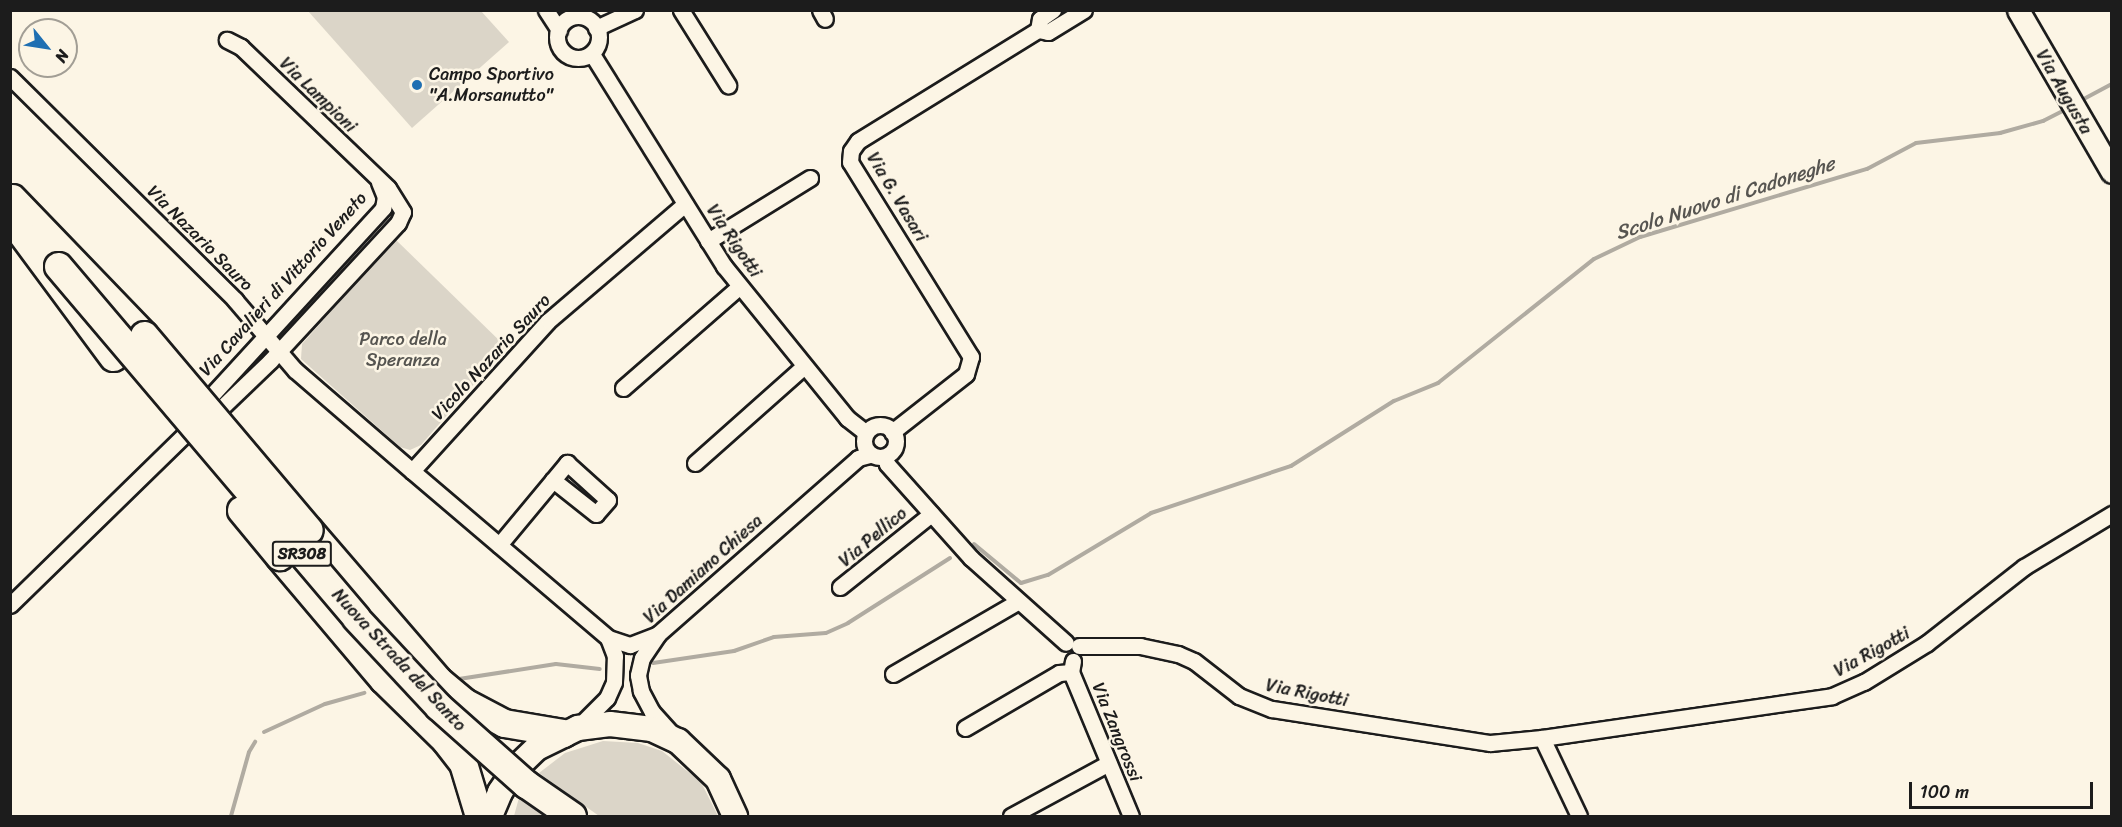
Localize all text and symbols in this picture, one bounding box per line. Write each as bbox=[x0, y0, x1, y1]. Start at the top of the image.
north arrow bbox=[18, 18, 78, 78]
text: N bbox=[47, 44, 78, 68]
street label: Via Augusta bbox=[2031, 46, 2097, 138]
street label: Via Lampioni bbox=[275, 53, 361, 137]
place label: Campo Sportivo "A.Morsanutto" bbox=[429, 64, 553, 106]
marker: Campo Sportivo "A.Morsanutto" bbox=[410, 78, 424, 92]
street label: Via G. Vasari bbox=[862, 149, 932, 245]
water label: Scolo Nuovo di Cadoneghe bbox=[1613, 151, 1837, 245]
street label: Via Nazario Sauro bbox=[143, 181, 257, 295]
street label: Via Cavalieri di Vittorio Veneto bbox=[194, 187, 372, 381]
street label: Via Rigotti bbox=[702, 200, 766, 282]
street label: Vicolo Nazario Sauro bbox=[427, 290, 555, 424]
park label: Parco della Speranza bbox=[359, 329, 447, 372]
street label: Via Pellico bbox=[834, 502, 912, 572]
street label: Via Damiano Chiesa bbox=[639, 510, 767, 628]
road number: SR308 bbox=[270, 541, 334, 567]
street label: Nuova Strada del Santo bbox=[327, 584, 471, 736]
street label: Via Rigotti bbox=[1830, 622, 1914, 682]
street label: Via Rigotti bbox=[1264, 674, 1350, 712]
street label: Via Zangrossi bbox=[1087, 679, 1147, 785]
scale bar bbox=[1912, 770, 2096, 808]
text: 100 m bbox=[1920, 776, 1969, 808]

